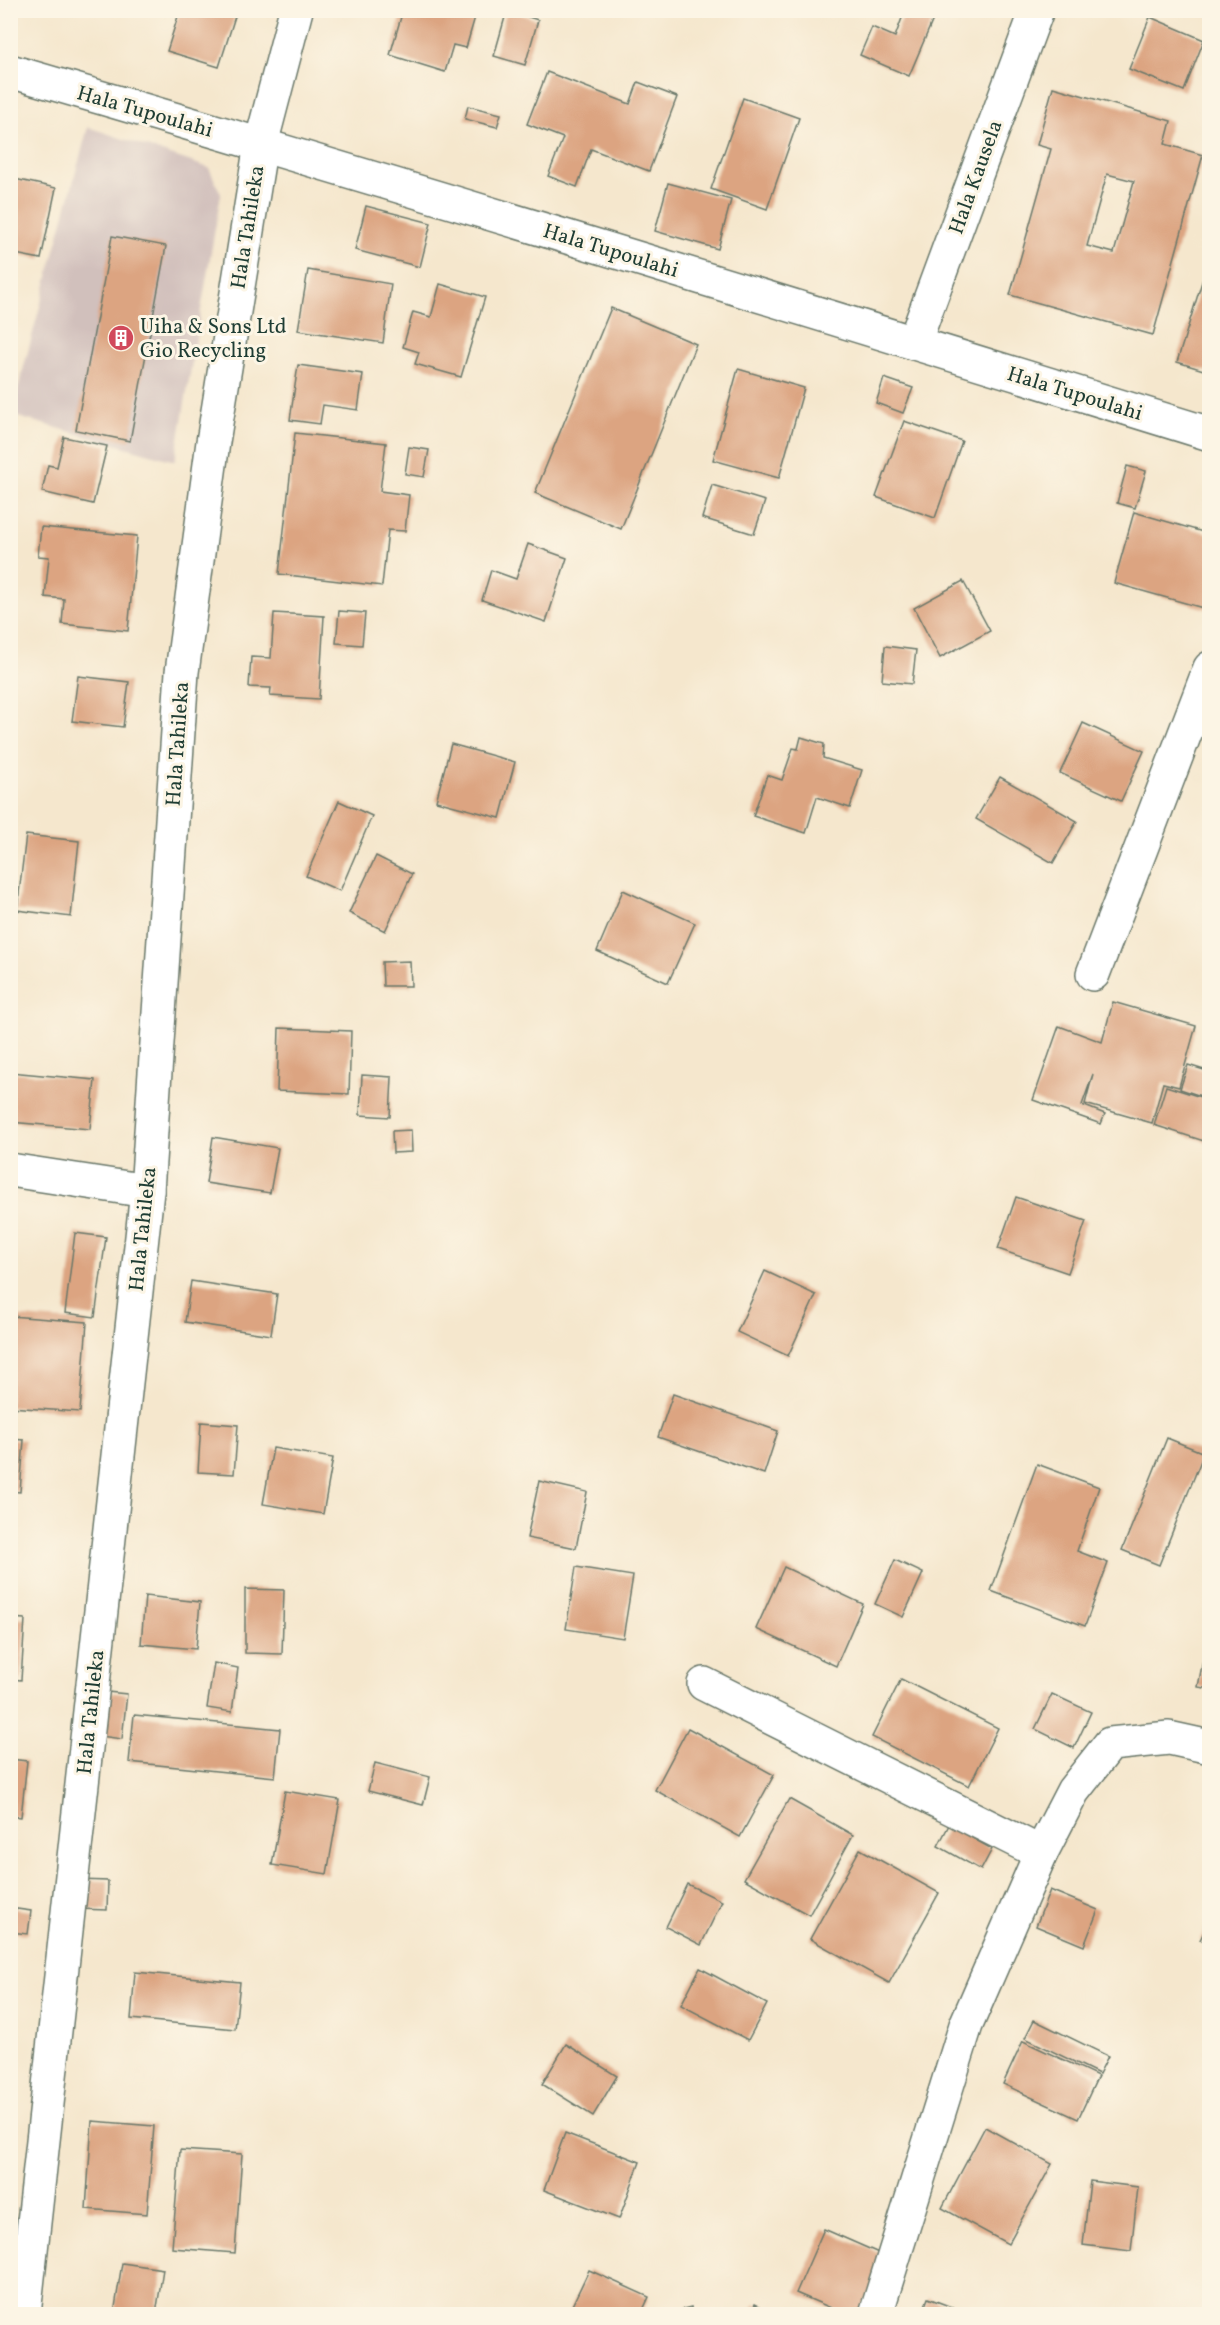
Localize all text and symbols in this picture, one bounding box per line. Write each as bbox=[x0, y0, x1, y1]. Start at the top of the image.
street label: Hala Tupoulahi bbox=[73, 79, 216, 146]
street label: Hala Kausela bbox=[942, 116, 1010, 239]
street label: Hala Tahileka bbox=[224, 163, 273, 291]
street label: Hala Tupoulahi bbox=[539, 217, 682, 286]
place label: Uiha & Sons Ltd Gio Recycling bbox=[140, 313, 287, 366]
building icon: Uiha & Sons Ltd Gio Recycling bbox=[106, 323, 136, 353]
street label: Hala Tupoulahi bbox=[1003, 360, 1146, 429]
street label: Hala Tahileka bbox=[160, 681, 197, 807]
street label: Hala Tahileka bbox=[123, 1165, 164, 1293]
street label: Hala Tahileka bbox=[71, 1648, 112, 1776]

